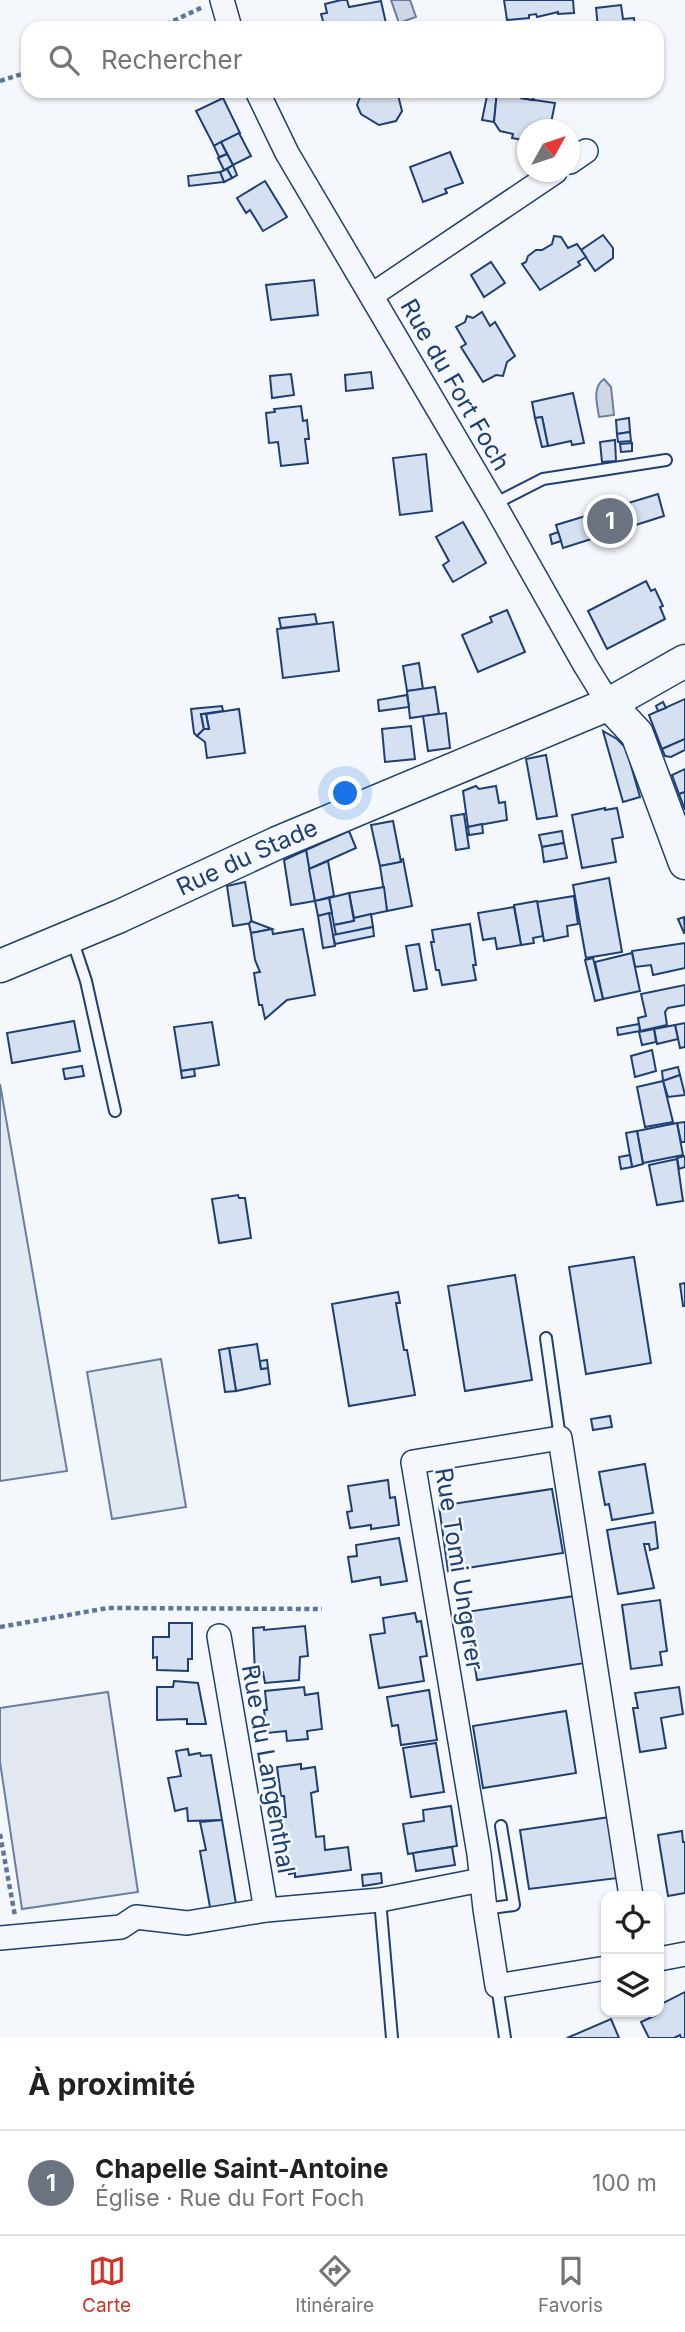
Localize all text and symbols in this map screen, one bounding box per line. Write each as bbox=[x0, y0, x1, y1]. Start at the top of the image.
search box bbox=[21, 21, 664, 98]
icon: search bbox=[45, 41, 83, 79]
text: Rechercher bbox=[101, 44, 242, 75]
north arrow bbox=[517, 119, 580, 182]
street label: Rue du Fort Foch bbox=[395, 294, 516, 476]
pin: 1 bbox=[587, 495, 633, 547]
your location bbox=[328, 776, 362, 810]
street label: Rue du Stade bbox=[172, 813, 322, 902]
street label: Rue Tomi Ungerer bbox=[429, 1466, 490, 1672]
street label: Rue du Langenthal bbox=[236, 1662, 301, 1876]
map controls bbox=[601, 1891, 664, 2017]
button: locate bbox=[601, 1891, 664, 1954]
button: layers bbox=[601, 1954, 664, 2017]
text: À proximité bbox=[28, 2066, 195, 2102]
text: Chapelle Saint-Antoine bbox=[95, 2153, 388, 2184]
text: 1 bbox=[46, 2169, 56, 2197]
text: 100 m bbox=[592, 2169, 657, 2197]
text: Église · Rue du Fort Foch bbox=[95, 2184, 364, 2212]
tab: Carte bbox=[82, 2252, 131, 2317]
tab: Itinéraire bbox=[295, 2252, 374, 2317]
tab: Favoris bbox=[538, 2252, 603, 2317]

